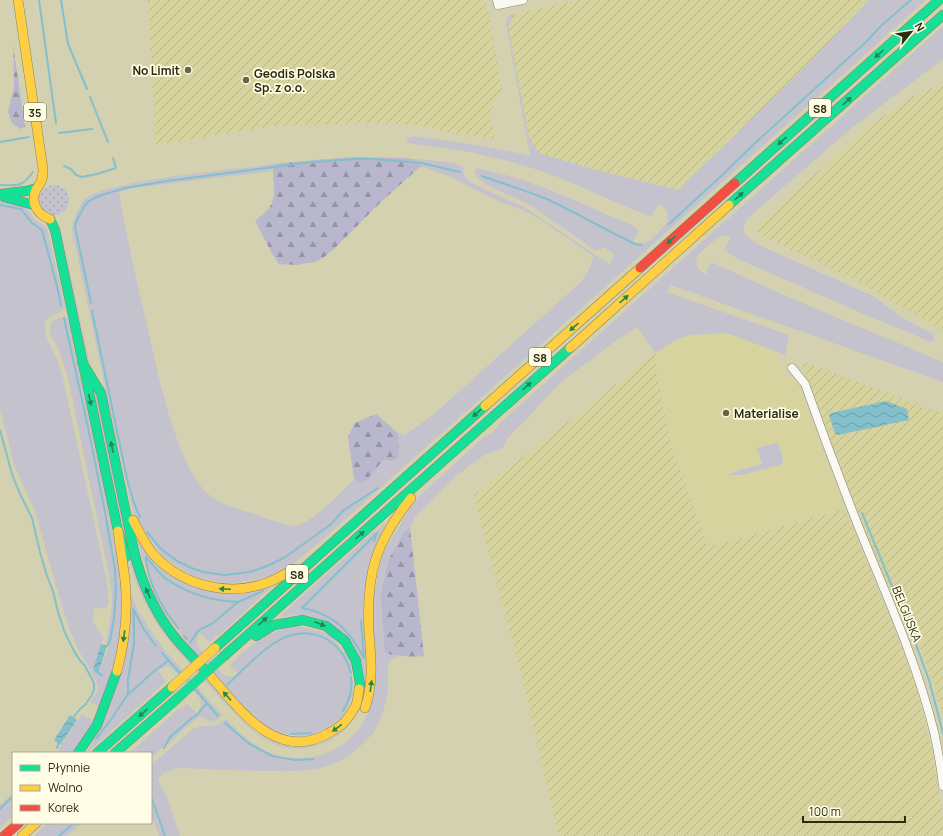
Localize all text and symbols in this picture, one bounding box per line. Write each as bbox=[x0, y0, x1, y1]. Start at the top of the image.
north arrow bbox=[891, 12, 931, 52]
text: N bbox=[912, 20, 929, 34]
one-way arrow bbox=[874, 50, 884, 59]
place label: No Limit bbox=[132, 62, 180, 79]
marker: No Limit bbox=[183, 65, 193, 75]
place label: Geodis Polska Sp. z o.o. bbox=[254, 65, 335, 96]
marker: Geodis Polska Sp. z o.o. bbox=[241, 75, 251, 85]
one-way arrow bbox=[842, 96, 852, 105]
road number: S8 bbox=[809, 99, 831, 117]
road number: 35 bbox=[24, 103, 46, 121]
one-way arrow bbox=[778, 136, 787, 145]
one-way arrow bbox=[734, 192, 744, 201]
one-way arrow bbox=[666, 236, 676, 245]
one-way arrow bbox=[619, 294, 629, 304]
one-way arrow bbox=[569, 322, 579, 332]
road number: S8 bbox=[529, 348, 551, 366]
one-way arrow bbox=[522, 381, 532, 390]
one-way arrow bbox=[88, 394, 94, 406]
place label: Materialise bbox=[734, 405, 799, 422]
marker: Materialise bbox=[721, 408, 731, 418]
one-way arrow bbox=[471, 409, 482, 418]
one-way arrow bbox=[109, 441, 115, 453]
one-way arrow bbox=[355, 530, 365, 540]
road number: S8 bbox=[286, 565, 308, 583]
street label: BELGIJSKA bbox=[888, 583, 926, 645]
one-way arrow bbox=[219, 585, 231, 592]
one-way arrow bbox=[144, 587, 150, 599]
one-way arrow bbox=[257, 617, 268, 626]
one-way arrow bbox=[314, 621, 326, 627]
one-way arrow bbox=[121, 630, 127, 642]
one-way arrow bbox=[368, 680, 374, 692]
one-way arrow bbox=[222, 690, 231, 701]
one-way arrow bbox=[137, 708, 148, 717]
one-way arrow bbox=[331, 724, 342, 733]
legend bbox=[12, 752, 152, 824]
text: Płynnie bbox=[48, 759, 90, 776]
text: Wolno bbox=[48, 779, 83, 796]
scale bar bbox=[803, 798, 905, 824]
text: Korek bbox=[48, 799, 80, 816]
text: 100 m bbox=[809, 803, 841, 820]

